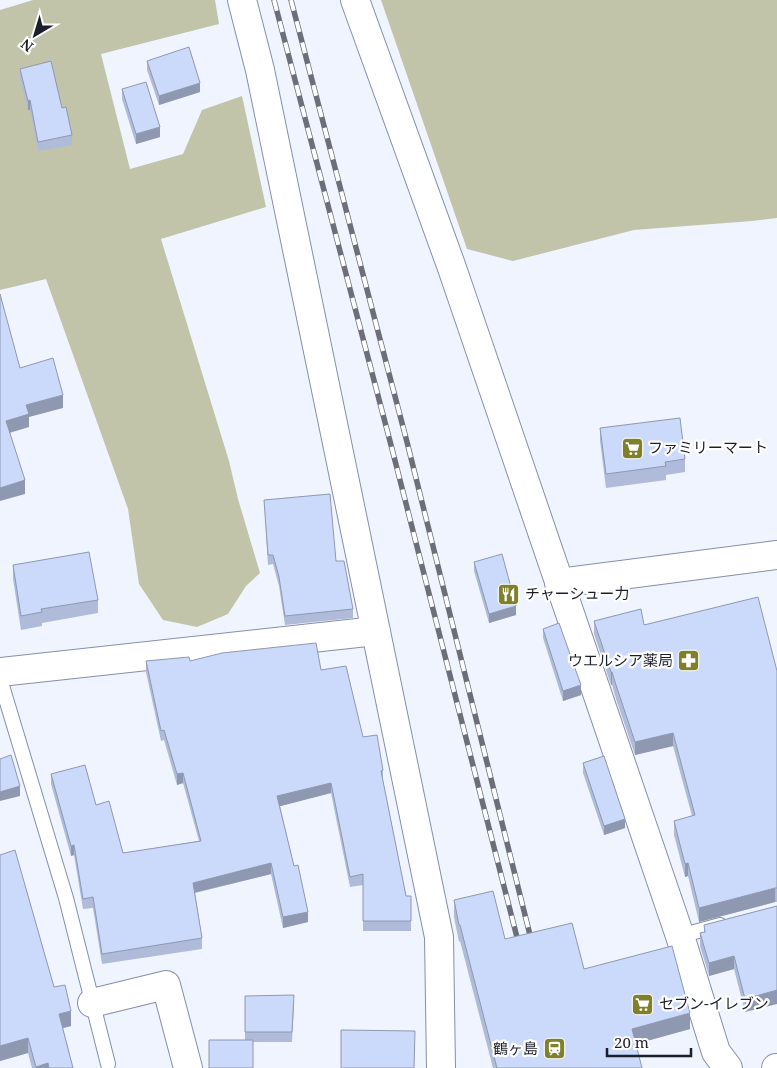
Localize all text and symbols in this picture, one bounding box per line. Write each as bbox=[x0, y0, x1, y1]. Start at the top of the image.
north arrow bbox=[10, 10, 60, 60]
text: N bbox=[16, 35, 37, 57]
supermarket icon: ファミリーマート bbox=[620, 436, 644, 460]
place label: ファミリーマート bbox=[648, 437, 768, 457]
restaurant icon: チャーシュー力 bbox=[497, 582, 521, 606]
place label: チャーシュー力 bbox=[525, 583, 630, 603]
pharmacy icon: ウエルシア薬局 bbox=[677, 649, 701, 673]
place label: ウエルシア薬局 bbox=[568, 650, 673, 670]
supermarket icon: セブン-イレブン bbox=[631, 992, 655, 1016]
place label: セブン-イレブン bbox=[659, 993, 769, 1013]
scale bar bbox=[607, 1026, 691, 1058]
text: 20 m bbox=[614, 1032, 649, 1052]
station icon: 鶴ヶ島 bbox=[542, 1037, 566, 1061]
place label: 鶴ヶ島 bbox=[493, 1038, 538, 1058]

